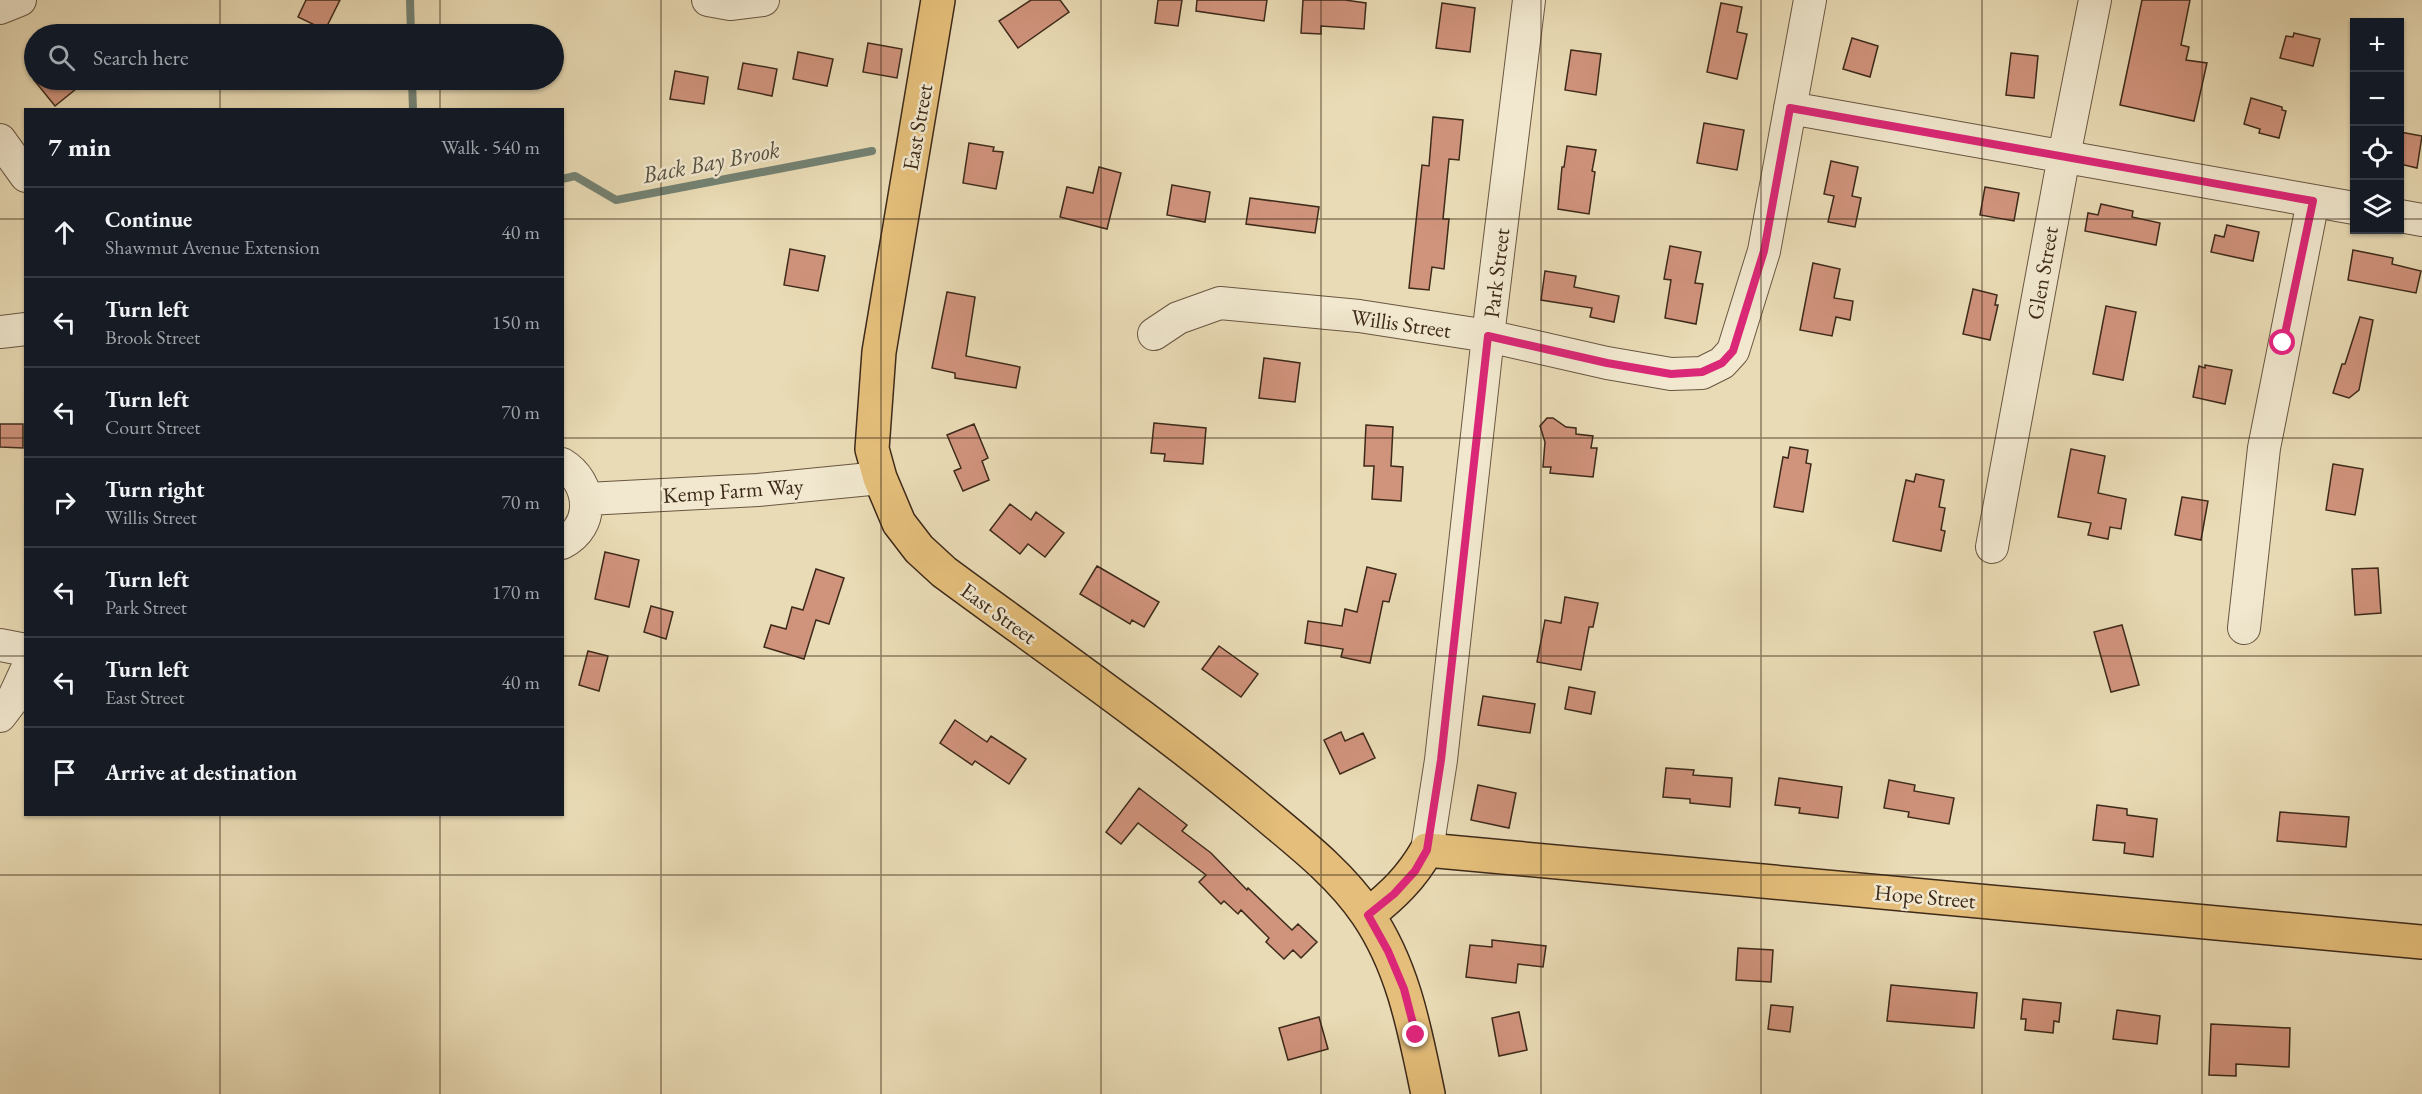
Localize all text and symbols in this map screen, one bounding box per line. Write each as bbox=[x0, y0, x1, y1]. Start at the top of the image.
map controls bbox=[2350, 18, 2404, 234]
button: + bbox=[2350, 18, 2404, 72]
search box bbox=[24, 24, 564, 90]
icon: search bbox=[45, 41, 78, 74]
text: Search here bbox=[93, 43, 188, 72]
button: − bbox=[2350, 72, 2404, 126]
street label: East Street bbox=[896, 81, 939, 173]
button: locate bbox=[2350, 126, 2404, 180]
text: 7 min bbox=[48, 130, 111, 164]
water label: Back Bay Brook bbox=[639, 133, 782, 190]
text: Walk · 540 m bbox=[441, 134, 540, 160]
button: layers bbox=[2350, 180, 2404, 234]
text: Continue bbox=[105, 205, 192, 234]
icon: ahead bbox=[48, 216, 81, 249]
text: 40 m bbox=[501, 219, 540, 245]
street label: Glen Street bbox=[2020, 224, 2065, 322]
street label: Park Street bbox=[1477, 226, 1516, 320]
text: Shawmut Avenue Extension bbox=[105, 234, 320, 260]
text: Turn left bbox=[105, 295, 189, 324]
street label: Willis Street bbox=[1349, 302, 1453, 345]
icon: left bbox=[48, 306, 81, 339]
text: 150 m bbox=[492, 309, 540, 335]
text: Brook Street bbox=[105, 324, 200, 350]
route start bbox=[2269, 329, 2295, 355]
text: Turn left bbox=[105, 385, 189, 414]
icon: left bbox=[48, 396, 81, 429]
text: 70 m bbox=[501, 399, 540, 425]
text: Court Street bbox=[105, 414, 201, 440]
street label: Kemp Farm Way bbox=[662, 471, 805, 510]
text: Turn right bbox=[105, 475, 204, 504]
icon: right bbox=[48, 486, 81, 519]
text: 70 m bbox=[501, 489, 540, 515]
text: Willis Street bbox=[105, 504, 197, 530]
text: Turn left bbox=[105, 565, 189, 594]
icon: left bbox=[48, 576, 81, 609]
street label: East Street bbox=[955, 576, 1043, 651]
text: 170 m bbox=[492, 579, 540, 605]
text: Park Street bbox=[105, 594, 187, 620]
text: Turn left bbox=[105, 655, 189, 684]
icon: left bbox=[48, 666, 81, 699]
text: 40 m bbox=[501, 669, 540, 695]
text: East Street bbox=[105, 684, 184, 710]
icon: arrive bbox=[48, 756, 81, 789]
text: Arrive at destination bbox=[105, 758, 297, 787]
street label: Hope Street bbox=[1873, 878, 1977, 915]
route end bbox=[1402, 1021, 1428, 1047]

